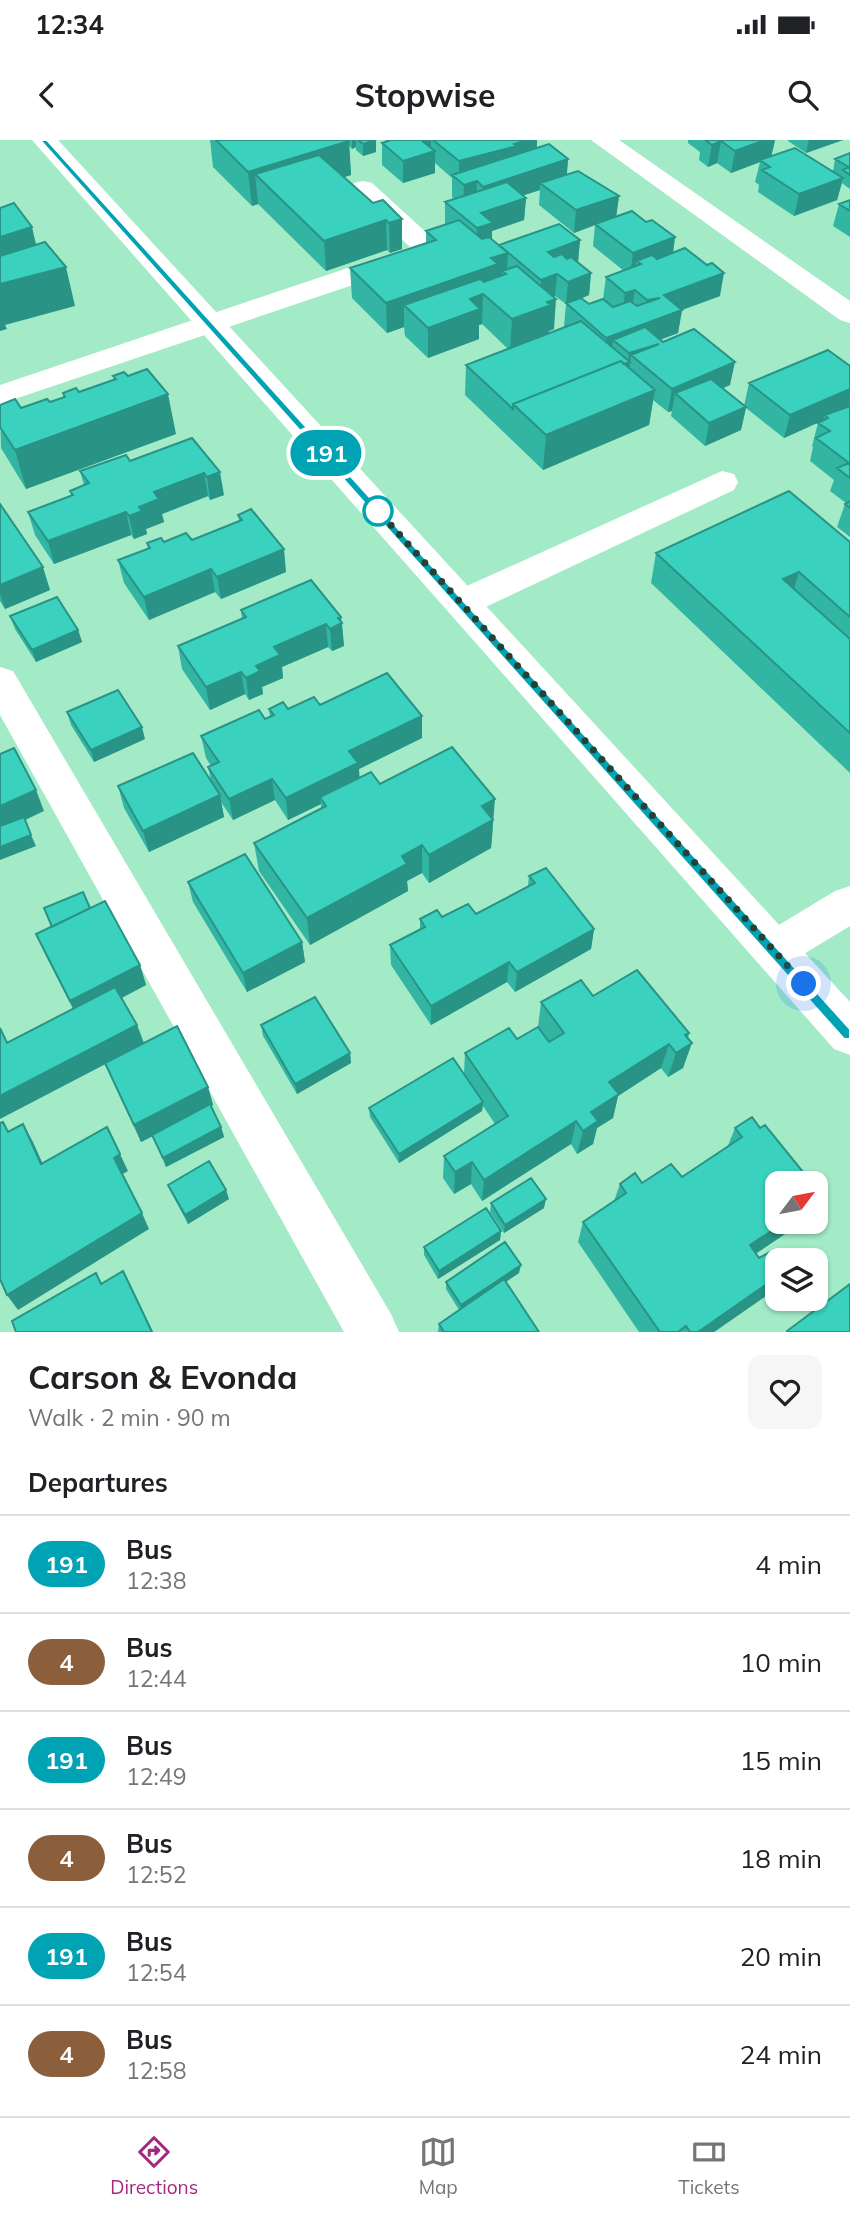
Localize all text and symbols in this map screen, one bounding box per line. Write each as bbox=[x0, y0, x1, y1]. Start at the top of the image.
text: 12:34 bbox=[35, 8, 104, 41]
text: Stopwise bbox=[354, 75, 496, 115]
icon: back bbox=[28, 76, 66, 114]
icon: search bbox=[784, 76, 822, 114]
line badge: 191 bbox=[286, 430, 366, 476]
text: 191 bbox=[304, 438, 348, 468]
unlabelled marker bbox=[363, 496, 393, 526]
your location bbox=[786, 966, 821, 1001]
north arrow bbox=[765, 1171, 828, 1234]
map controls bbox=[765, 1171, 828, 1311]
button: layers bbox=[765, 1248, 828, 1311]
button: heart bbox=[748, 1355, 822, 1429]
text: Carson & Evonda bbox=[28, 1356, 297, 1397]
text: Walk · 2 min · 90 m bbox=[28, 1403, 231, 1432]
text: Departures bbox=[28, 1466, 168, 1499]
text: Bus bbox=[126, 1533, 172, 1566]
text: 4 min bbox=[755, 1548, 822, 1581]
text: 191 bbox=[45, 1549, 88, 1579]
text: 12:38 bbox=[126, 1566, 186, 1595]
text: Bus bbox=[126, 1631, 172, 1664]
text: 10 min bbox=[740, 1646, 822, 1679]
text: 4 bbox=[59, 1647, 74, 1677]
text: 12:44 bbox=[126, 1664, 186, 1693]
text: Bus bbox=[126, 1729, 172, 1762]
text: 15 min bbox=[740, 1744, 822, 1777]
text: 191 bbox=[45, 1745, 88, 1775]
text: 12:49 bbox=[126, 1762, 186, 1791]
text: Bus bbox=[126, 1827, 172, 1860]
text: 18 min bbox=[740, 1842, 822, 1875]
text: 4 bbox=[59, 1843, 74, 1873]
text: 12:52 bbox=[126, 1860, 186, 1889]
text: Bus bbox=[126, 1925, 172, 1958]
text: 20 min bbox=[740, 1940, 822, 1973]
text: 191 bbox=[45, 1941, 88, 1971]
text: 12:54 bbox=[126, 1958, 186, 1987]
text: Bus bbox=[126, 2023, 172, 2056]
text: 24 min bbox=[740, 2038, 822, 2071]
text: 4 bbox=[59, 2039, 74, 2069]
text: 12:58 bbox=[126, 2056, 186, 2085]
tab: Directions bbox=[110, 2133, 198, 2199]
tab: Map bbox=[419, 2133, 458, 2199]
tab: Tickets bbox=[678, 2133, 740, 2199]

